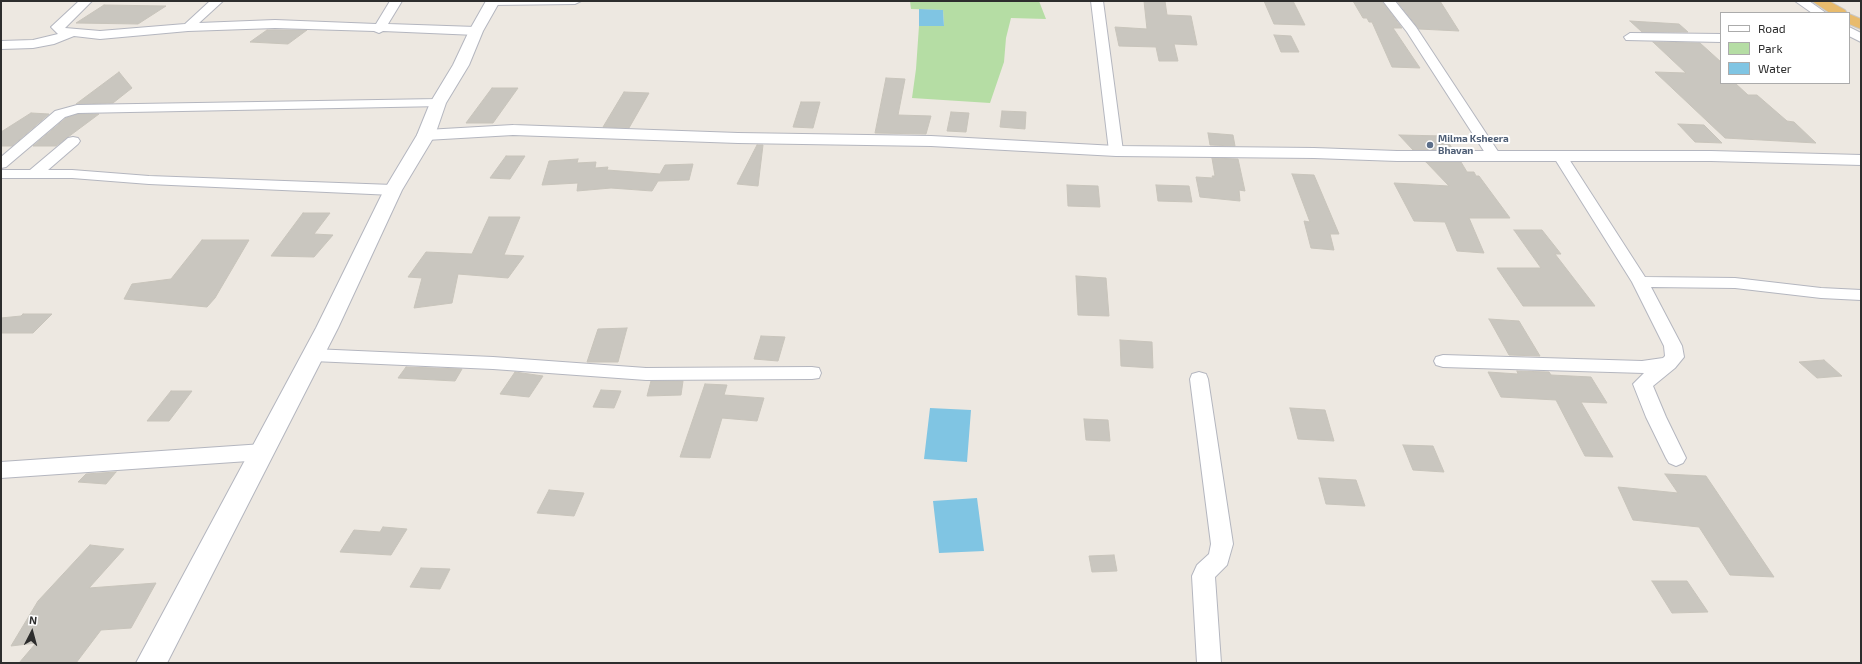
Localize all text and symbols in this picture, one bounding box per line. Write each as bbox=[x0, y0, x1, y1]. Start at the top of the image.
legend bbox=[1720, 12, 1850, 84]
text: Road bbox=[1758, 21, 1786, 35]
text: Park bbox=[1758, 41, 1783, 55]
text: Water bbox=[1758, 61, 1792, 75]
place label: Milma Ksheera Bhavan bbox=[1438, 133, 1509, 156]
marker: Milma Ksheera Bhavan bbox=[1425, 140, 1435, 150]
north arrow bbox=[12, 612, 52, 652]
text: N bbox=[29, 613, 38, 626]

